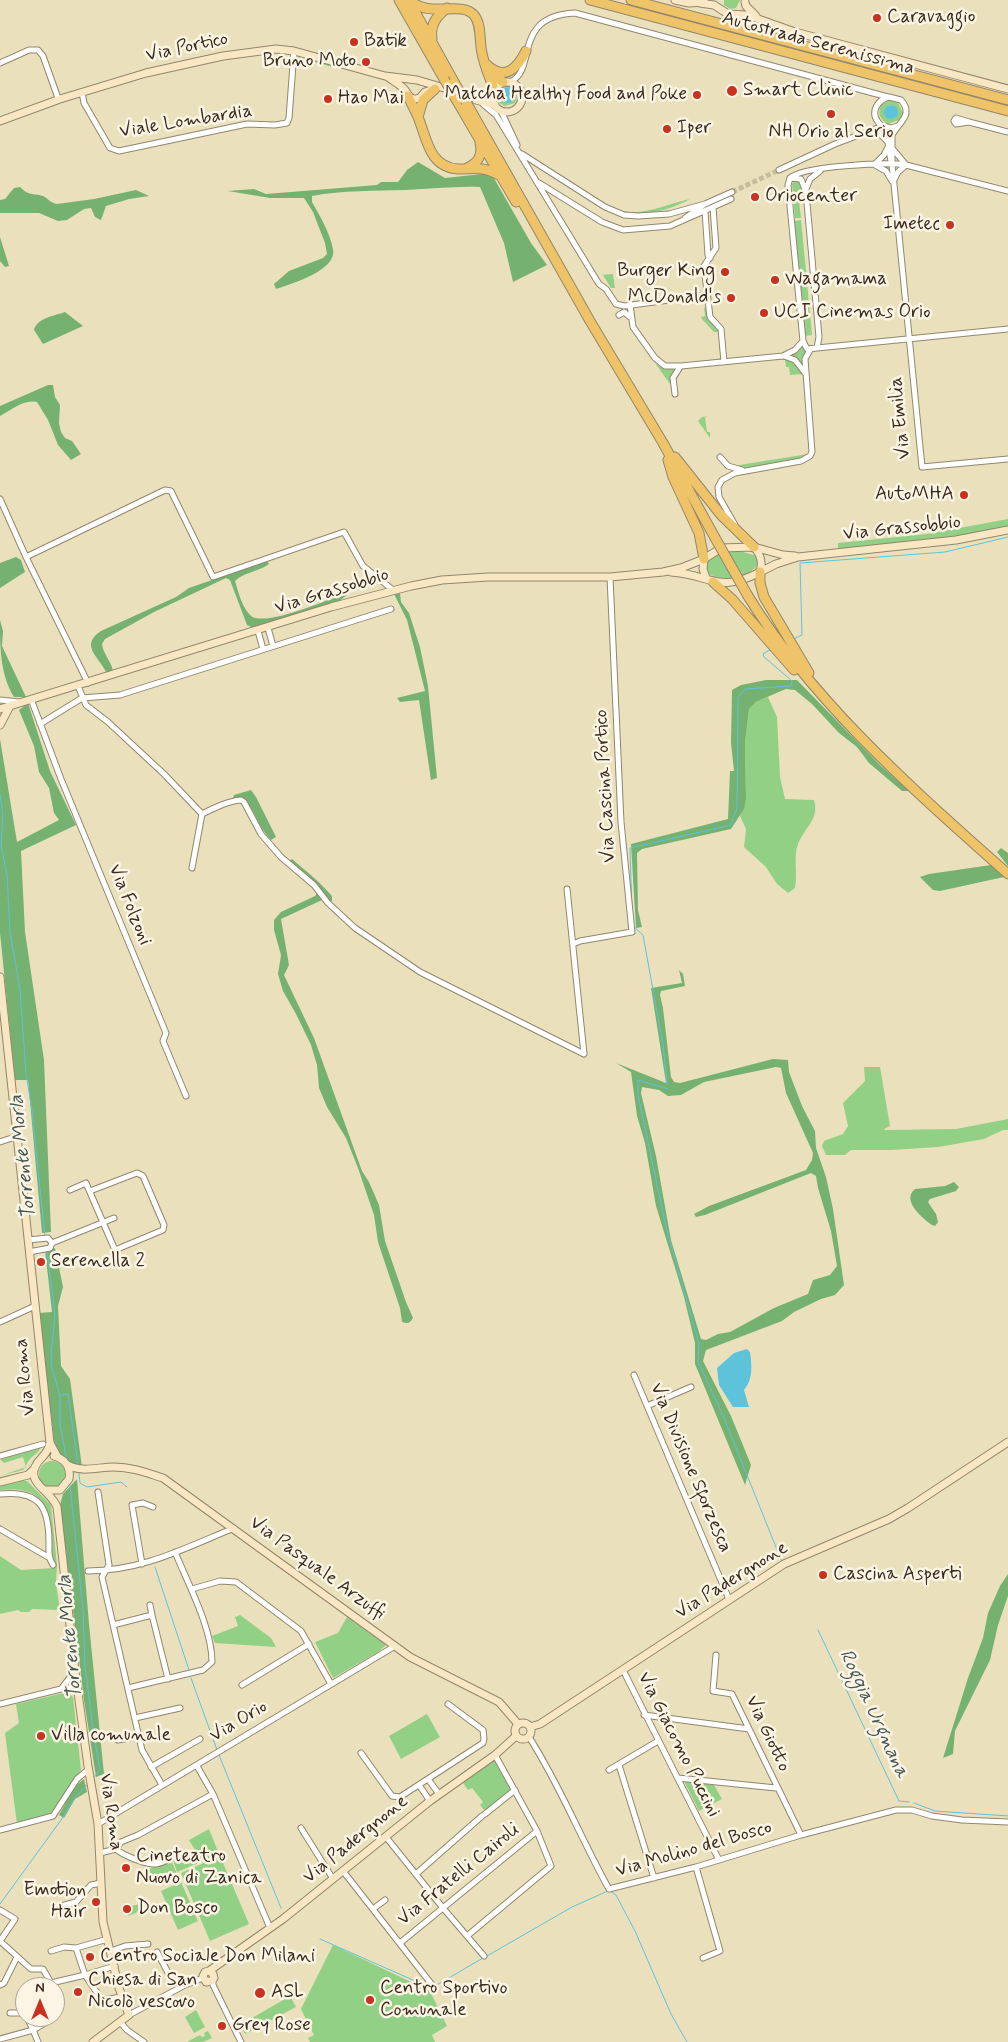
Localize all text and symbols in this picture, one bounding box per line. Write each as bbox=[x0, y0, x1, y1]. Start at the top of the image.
street label: Autostrada Serenissima bbox=[719, 7, 917, 81]
place label: Caravaggio bbox=[887, 7, 975, 29]
marker: Caravaggio bbox=[871, 12, 883, 24]
street label: Via Portico bbox=[144, 28, 230, 68]
place label: Batik bbox=[364, 31, 407, 53]
marker: Batik bbox=[348, 36, 360, 48]
place label: Bruno Moto bbox=[263, 51, 356, 73]
marker: Bruno Moto bbox=[360, 56, 372, 68]
place label: Smart Clinic bbox=[743, 80, 854, 102]
place label: Matcha Healthy Food and Poke bbox=[445, 84, 687, 106]
marker: Smart Clinic bbox=[725, 84, 739, 98]
place label: Hao Mai bbox=[338, 88, 404, 110]
marker: Matcha Healthy Food and Poke bbox=[691, 89, 703, 101]
marker: Hao Mai bbox=[322, 93, 334, 105]
street label: Viale Lombardia bbox=[118, 100, 254, 144]
marker: NH Orio al Serio bbox=[825, 108, 837, 120]
place label: Iper bbox=[677, 118, 711, 140]
place label: NH Orio al Serio bbox=[768, 122, 894, 144]
marker: Iper bbox=[661, 123, 673, 135]
place label: Oriocenter bbox=[765, 186, 857, 208]
marker: Oriocenter bbox=[749, 191, 761, 203]
place label: Imetec bbox=[883, 214, 940, 236]
marker: Imetec bbox=[944, 219, 956, 231]
place label: Burger King bbox=[617, 261, 715, 283]
marker: Burger King bbox=[719, 266, 731, 278]
place label: Wagamama bbox=[785, 269, 887, 291]
marker: Wagamama bbox=[769, 274, 781, 286]
place label: McDonald's bbox=[628, 287, 721, 309]
marker: McDonald's bbox=[725, 292, 737, 304]
place label: UCI Cinemas Orio bbox=[774, 302, 931, 324]
marker: UCI Cinemas Orio bbox=[758, 307, 770, 319]
street label: Via Emilia bbox=[885, 376, 917, 460]
place label: AutoMHA bbox=[875, 484, 954, 506]
marker: AutoMHA bbox=[958, 489, 970, 501]
street label: Via Grassobbio bbox=[842, 511, 962, 547]
street label: Via Grassobbio bbox=[272, 564, 392, 620]
street label: Via Cascina Portico bbox=[591, 709, 621, 863]
street label: Via Folzoni bbox=[102, 861, 156, 949]
water label: Torrente Morla bbox=[6, 1094, 42, 1220]
place label: Serenella 2 bbox=[51, 1251, 145, 1273]
marker: Serenella 2 bbox=[35, 1256, 47, 1268]
street label: Via Roma bbox=[11, 1337, 41, 1417]
street label: Via Divisione Sforzesca bbox=[644, 1380, 736, 1556]
street label: Via Pasquale Arzuffi bbox=[245, 1512, 389, 1626]
street label: Via Padergnone bbox=[671, 1537, 793, 1625]
place label: Cascina Asperti bbox=[833, 1564, 962, 1586]
marker: Cascina Asperti bbox=[817, 1569, 829, 1581]
water label: Torrente Morla bbox=[54, 1574, 88, 1700]
water label: Roggia Urgnana bbox=[833, 1646, 913, 1782]
street label: Via Giacomo Puccini bbox=[632, 1669, 724, 1821]
street label: Via Giotto bbox=[739, 1692, 795, 1776]
street label: Via Orio bbox=[206, 1696, 272, 1748]
place label: Villa comunale bbox=[51, 1725, 171, 1747]
marker: Villa comunale bbox=[35, 1730, 47, 1742]
street label: Via Roma bbox=[93, 1772, 127, 1852]
street label: Via Padergnone bbox=[299, 1791, 413, 1889]
street label: Via Molino del Bosco bbox=[613, 1817, 775, 1883]
street label: Via Fratelli Cairoli bbox=[393, 1819, 525, 1931]
place label: Cineteatro Nuovo di Zanica bbox=[136, 1846, 262, 1890]
marker: Cineteatro Nuovo di Zanica bbox=[120, 1862, 132, 1874]
place label: Emotion Hair bbox=[23, 1880, 86, 1924]
marker: Emotion Hair bbox=[90, 1896, 102, 1908]
place label: Don Bosco bbox=[137, 1898, 218, 1920]
marker: Don Bosco bbox=[121, 1903, 133, 1915]
place label: Centro Sociale Don Milani bbox=[100, 1946, 315, 1968]
marker: Centro Sociale Don Milani bbox=[84, 1951, 96, 1963]
place label: Chiesa di San Nicolò vescovo bbox=[88, 1970, 197, 2014]
north arrow bbox=[15, 1977, 65, 2027]
place label: Centro Sportivo Comunale bbox=[380, 1978, 508, 2022]
text: N bbox=[35, 1979, 45, 1997]
place label: ASL bbox=[271, 1982, 304, 2004]
marker: Chiesa di San Nicolò vescovo bbox=[72, 1986, 84, 1998]
marker: ASL bbox=[253, 1986, 267, 2000]
marker: Centro Sportivo Comunale bbox=[364, 1994, 376, 2006]
place label: Grey Rose bbox=[232, 2015, 311, 2037]
marker: Grey Rose bbox=[216, 2020, 228, 2032]

